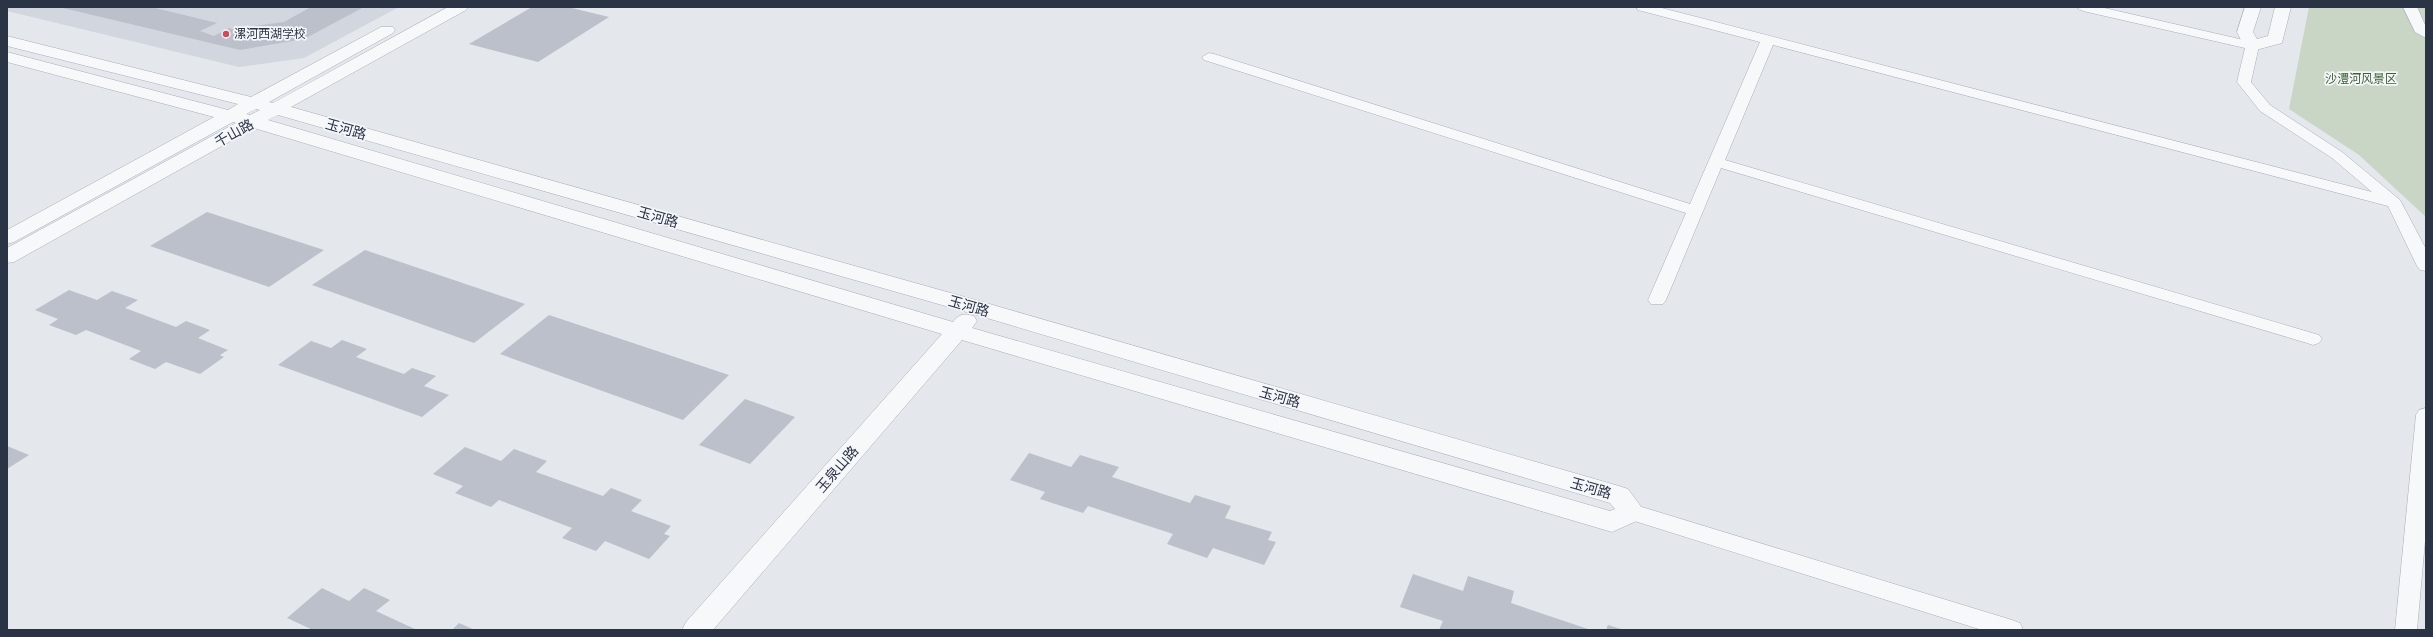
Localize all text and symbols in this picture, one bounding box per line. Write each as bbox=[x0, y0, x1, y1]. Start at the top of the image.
place label: 漯河西湖学校 bbox=[234, 27, 306, 41]
marker: 漯河西湖学校 bbox=[221, 29, 231, 39]
park label: 沙澧河风景区 bbox=[2325, 72, 2397, 86]
street label: 千山路 bbox=[212, 116, 256, 150]
street label: 玉河路 bbox=[324, 116, 368, 142]
street label: 玉河路 bbox=[636, 204, 680, 230]
street label: 玉河路 bbox=[947, 293, 991, 319]
street label: 玉河路 bbox=[1258, 384, 1302, 410]
street label: 玉泉山路 bbox=[813, 443, 861, 495]
street label: 玉河路 bbox=[1569, 475, 1613, 501]

